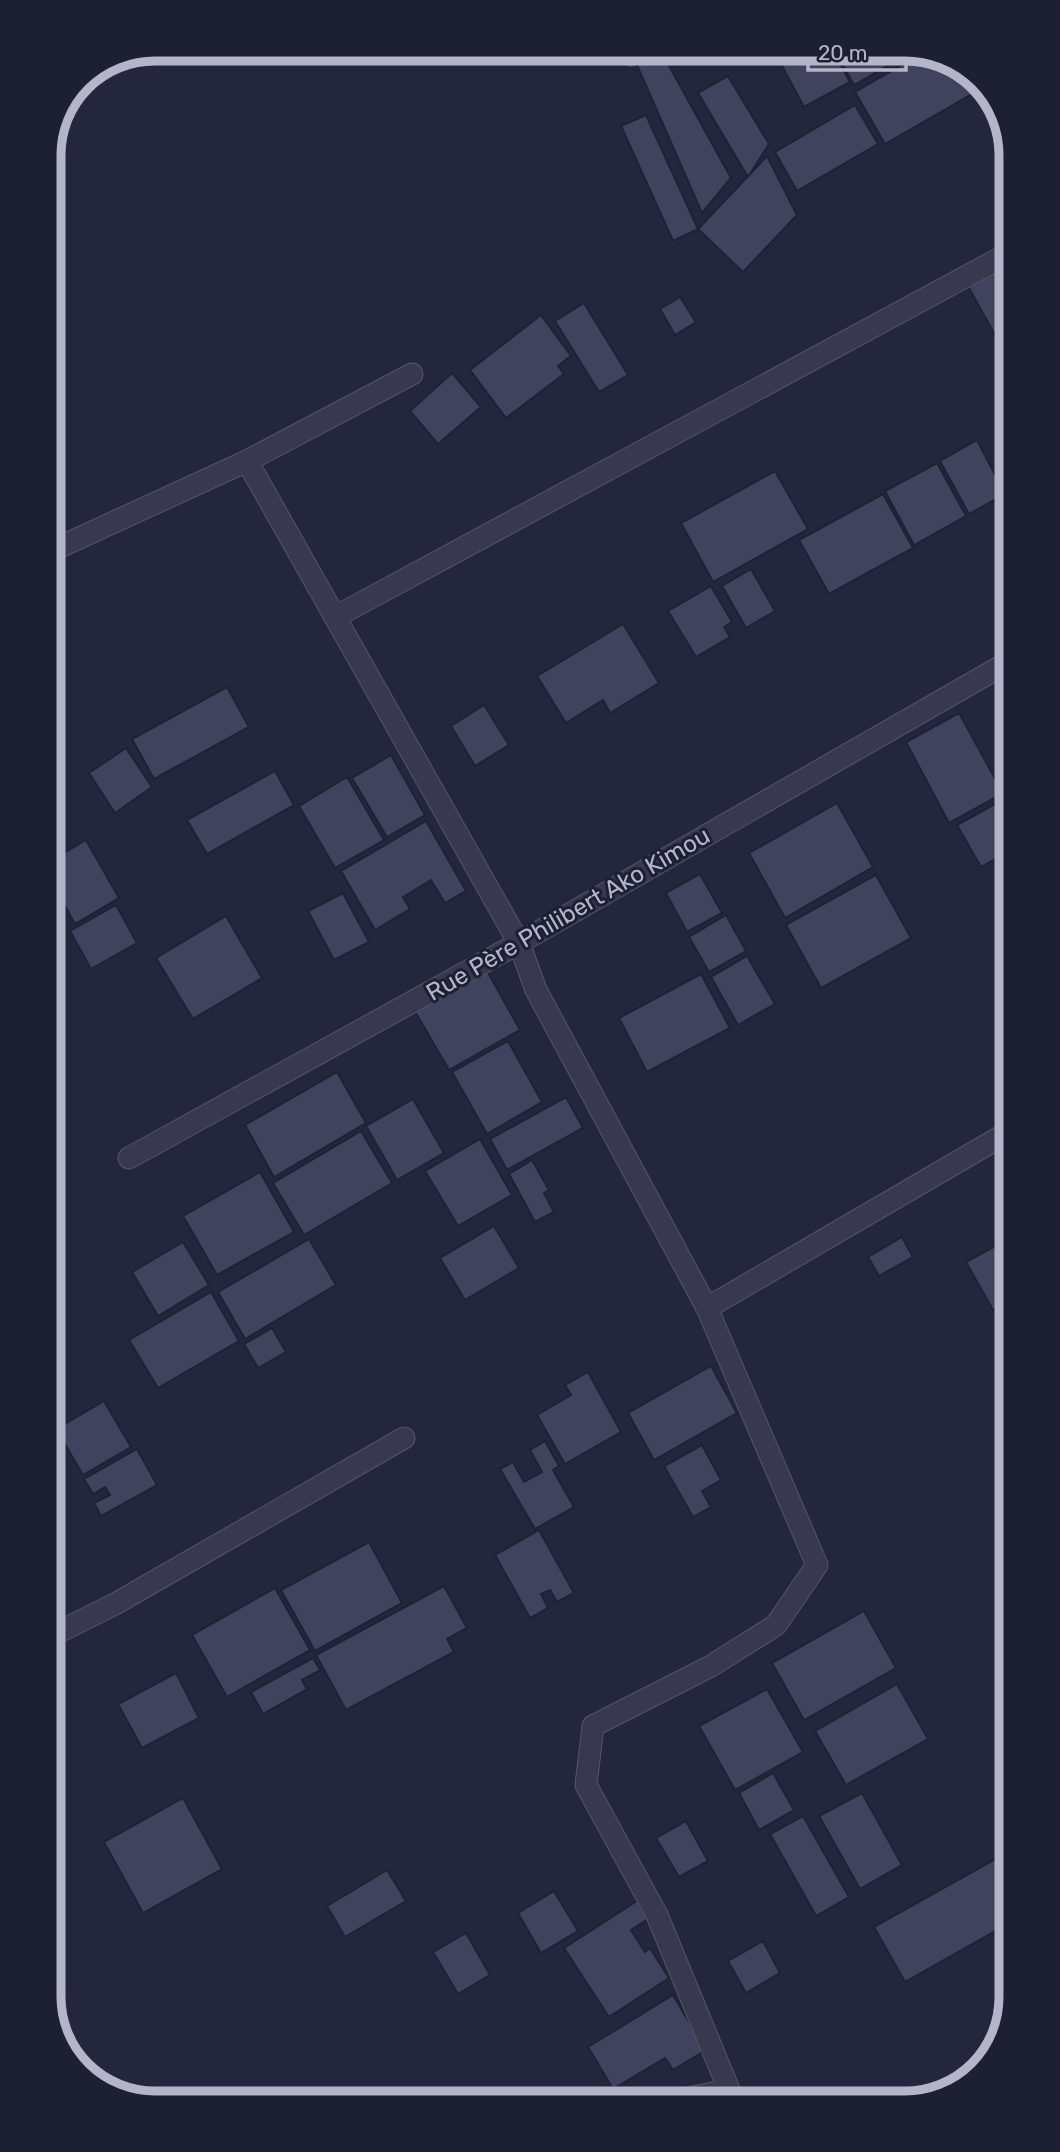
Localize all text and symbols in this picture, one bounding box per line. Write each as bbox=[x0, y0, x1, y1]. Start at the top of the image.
scale bar bbox=[808, 28, 906, 72]
text: 20 m bbox=[818, 40, 867, 65]
street label: Rue Père Philibert Ako Kimou bbox=[421, 821, 715, 1007]

